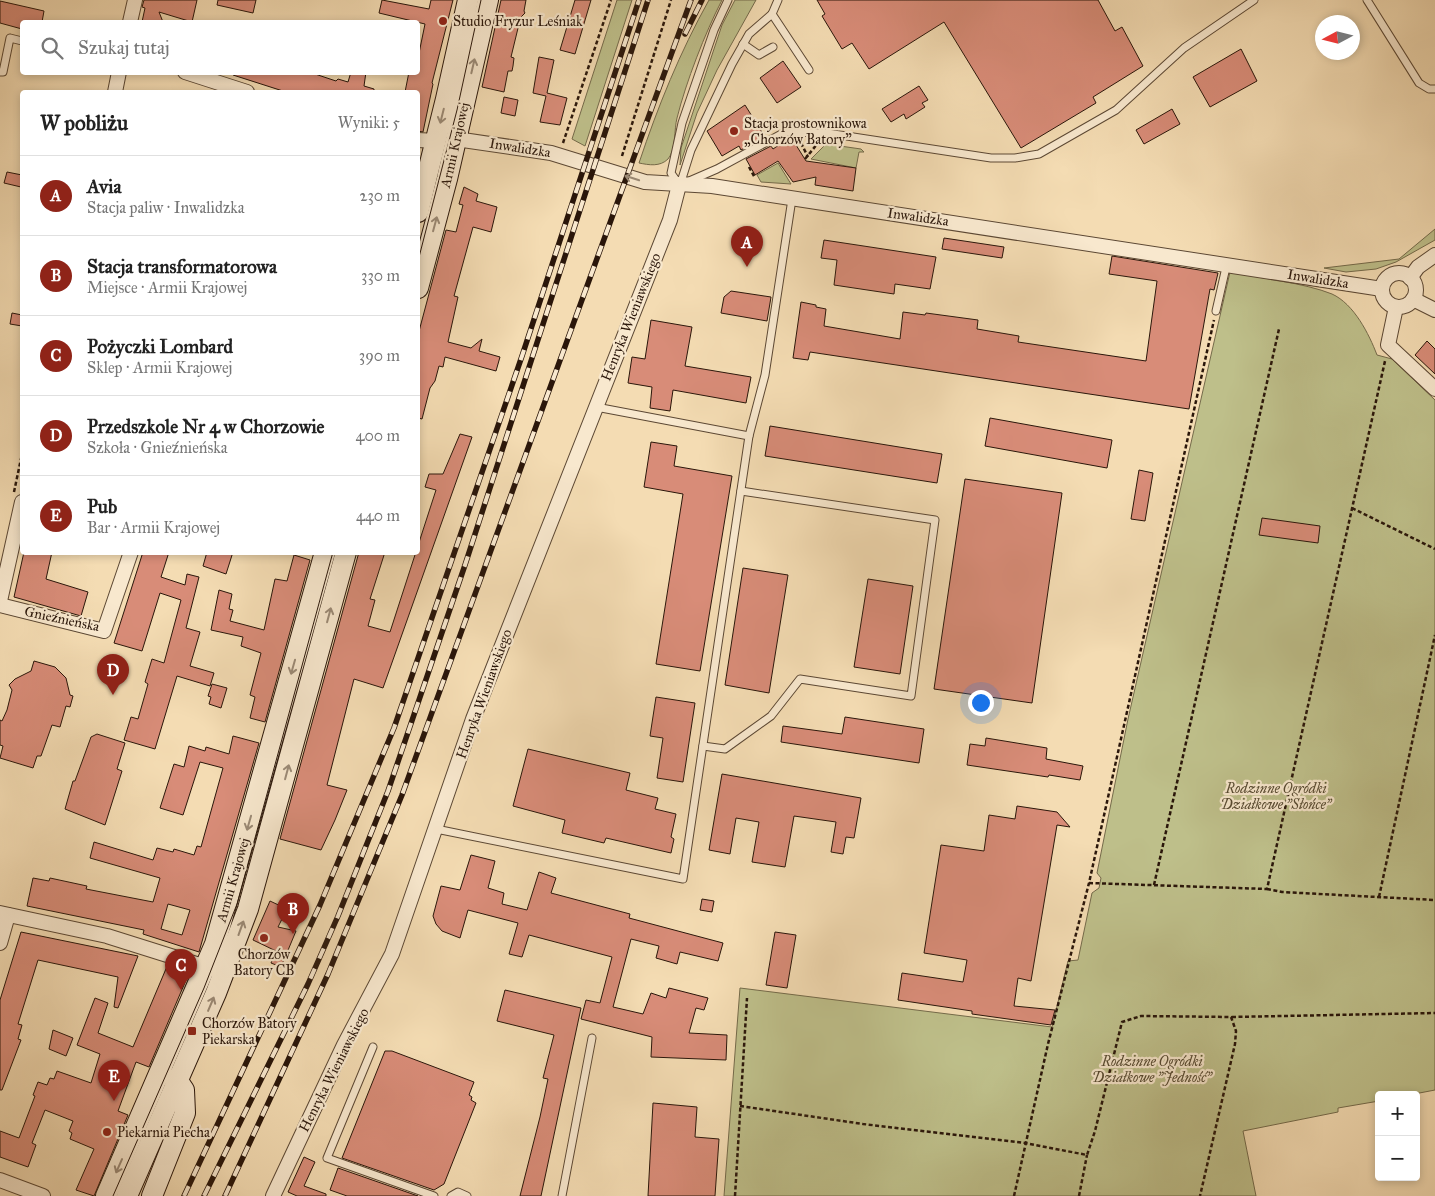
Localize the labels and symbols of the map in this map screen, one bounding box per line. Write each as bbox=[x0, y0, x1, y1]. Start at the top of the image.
place label: Studio Fryzur Leśniak bbox=[453, 13, 583, 30]
marker: Studio Fryzur Leśniak bbox=[437, 15, 449, 27]
north arrow bbox=[1315, 15, 1360, 60]
one-way arrow bbox=[469, 59, 478, 75]
street label: Armii Krajowej bbox=[437, 101, 473, 190]
one-way arrow bbox=[437, 107, 446, 123]
place label: Stacja prostownikowa „Chorzów Batory” bbox=[744, 115, 867, 148]
marker: Stacja prostownikowa „Chorzów Batory” bbox=[728, 125, 740, 137]
street label: Inwalidzka bbox=[488, 135, 552, 161]
one-way arrow bbox=[624, 172, 640, 182]
street label: Inwalidzka bbox=[886, 204, 950, 230]
one-way arrow bbox=[430, 217, 440, 233]
pin: A bbox=[731, 226, 763, 267]
street label: Henryka Wieniawskiego bbox=[598, 250, 664, 384]
street label: Inwalidzka bbox=[1286, 266, 1350, 292]
street label: Gnieźnieńska bbox=[23, 603, 101, 635]
one-way arrow bbox=[325, 608, 334, 624]
street label: Henryka Wieniawskiego bbox=[453, 627, 515, 761]
pin: D bbox=[97, 654, 129, 695]
one-way arrow bbox=[288, 658, 298, 674]
your location bbox=[968, 690, 994, 716]
one-way arrow bbox=[282, 765, 292, 781]
park label: Rodzinne Ogródki Działkowe "Słońce" bbox=[1221, 780, 1333, 813]
one-way arrow bbox=[244, 815, 254, 831]
street label: Armii Krajowej bbox=[213, 836, 253, 925]
pin: B bbox=[277, 893, 309, 934]
one-way arrow bbox=[237, 921, 246, 936]
marker: Chorzów Batory CB bbox=[258, 932, 270, 944]
place label: Chorzów Batory CB bbox=[234, 946, 294, 979]
pin: C bbox=[165, 949, 197, 990]
one-way arrow bbox=[207, 997, 217, 1012]
street label: Henryka Wieniawskiego bbox=[295, 1005, 373, 1135]
place label: Chorzów Batory Piekarska bbox=[202, 1015, 297, 1048]
marker: Chorzów Batory Piekarska bbox=[186, 1025, 198, 1037]
park label: Rodzinne Ogródki Działkowe "Jedność" bbox=[1092, 1053, 1213, 1086]
pin: E bbox=[98, 1060, 130, 1101]
place label: Piekarnia Piecha bbox=[117, 1124, 210, 1141]
marker: Piekarnia Piecha bbox=[101, 1126, 113, 1138]
one-way arrow bbox=[114, 1158, 124, 1173]

